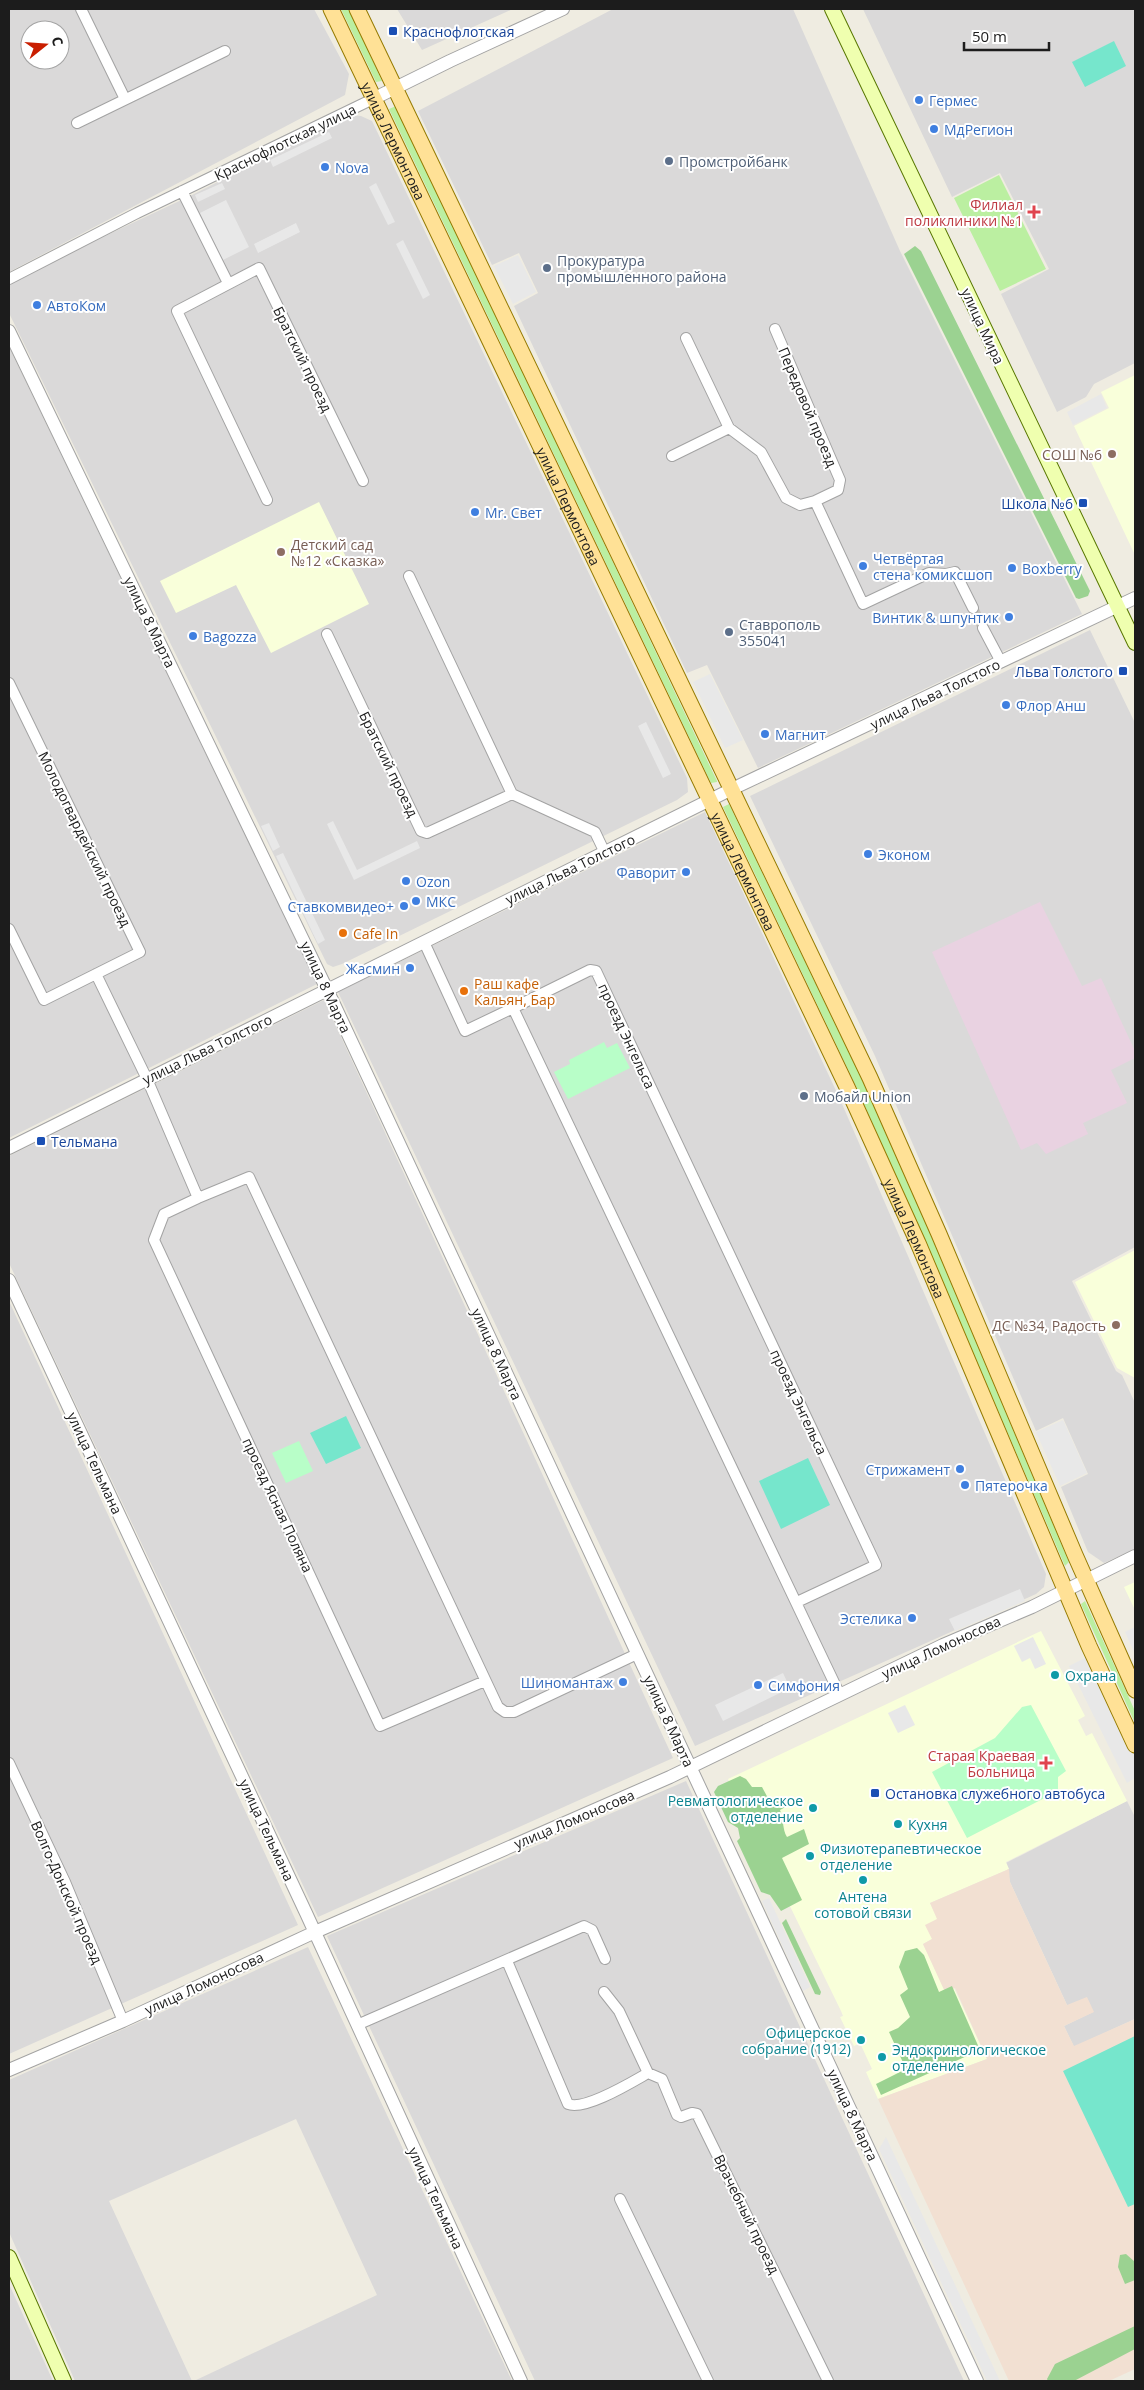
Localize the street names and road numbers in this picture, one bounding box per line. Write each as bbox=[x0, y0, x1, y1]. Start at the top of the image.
street label: улица Лермонтова bbox=[358, 78, 430, 203]
street label: Краснофлотская улица bbox=[211, 99, 359, 185]
street label: улица Мира bbox=[957, 285, 1009, 367]
street label: Братский проезд bbox=[269, 303, 337, 415]
street label: Передовой проезд bbox=[774, 344, 842, 470]
street label: улица Лермонтова bbox=[533, 444, 605, 568]
street label: улица 8 Марта bbox=[120, 573, 180, 671]
street label: улица Льва Толстого bbox=[867, 654, 1003, 734]
street label: Братский проезд bbox=[355, 708, 423, 820]
street label: Молодогвардейский проезд bbox=[34, 748, 136, 930]
street label: улица Лермонтова bbox=[707, 809, 780, 934]
street label: улица Льва Толстого bbox=[502, 829, 638, 909]
street label: улица 8 Марта bbox=[296, 938, 356, 1036]
street label: проезд Энгельса bbox=[594, 980, 660, 1092]
street label: улица Льва Толстого bbox=[139, 1009, 275, 1089]
street label: улица Лермонтова bbox=[880, 1175, 950, 1301]
street label: улица 8 Марта bbox=[467, 1305, 527, 1403]
street label: проезд Энгельса bbox=[766, 1346, 832, 1458]
street label: улица Тельмана bbox=[63, 1409, 127, 1517]
street label: проезд Ясная Поляна bbox=[238, 1435, 318, 1575]
street label: улица Ломоносова bbox=[878, 1611, 1004, 1683]
street label: улица 8 Марта bbox=[639, 1672, 699, 1770]
street label: улица Тельмана bbox=[235, 1776, 299, 1884]
street label: улица Ломоносова bbox=[511, 1785, 637, 1853]
street label: Волго-Донской проезд bbox=[27, 1818, 107, 1966]
street label: улица Ломоносова bbox=[141, 1947, 267, 2019]
street label: улица 8 Марта bbox=[823, 2066, 883, 2164]
street label: улица Тельмана bbox=[404, 2144, 468, 2252]
street label: Врачебный проезд bbox=[710, 2151, 784, 2277]

